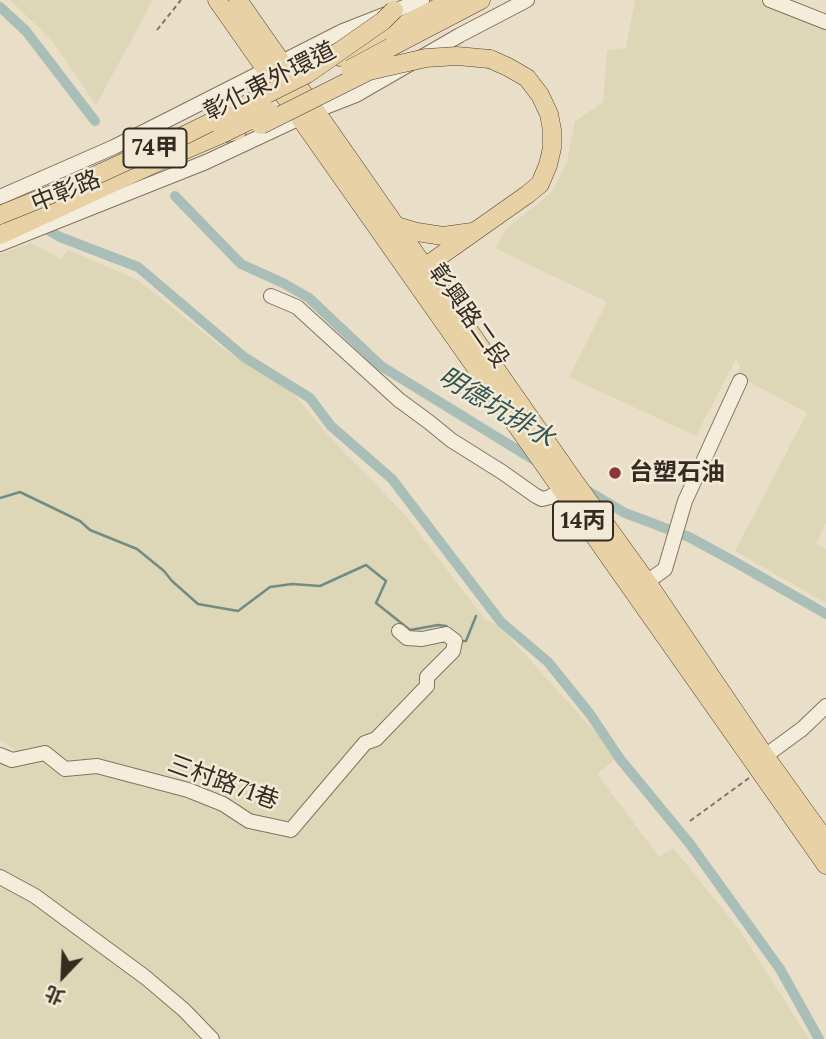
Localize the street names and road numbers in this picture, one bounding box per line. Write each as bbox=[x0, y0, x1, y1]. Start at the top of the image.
street label: 彰化東外環道 bbox=[199, 36, 341, 128]
road number: 74甲 bbox=[124, 128, 186, 168]
street label: 中彰路 bbox=[27, 165, 105, 219]
street label: 彰興路二段 bbox=[422, 259, 514, 373]
road number: 14丙 bbox=[553, 502, 613, 540]
street label: 三村路71巷 bbox=[164, 750, 282, 816]

